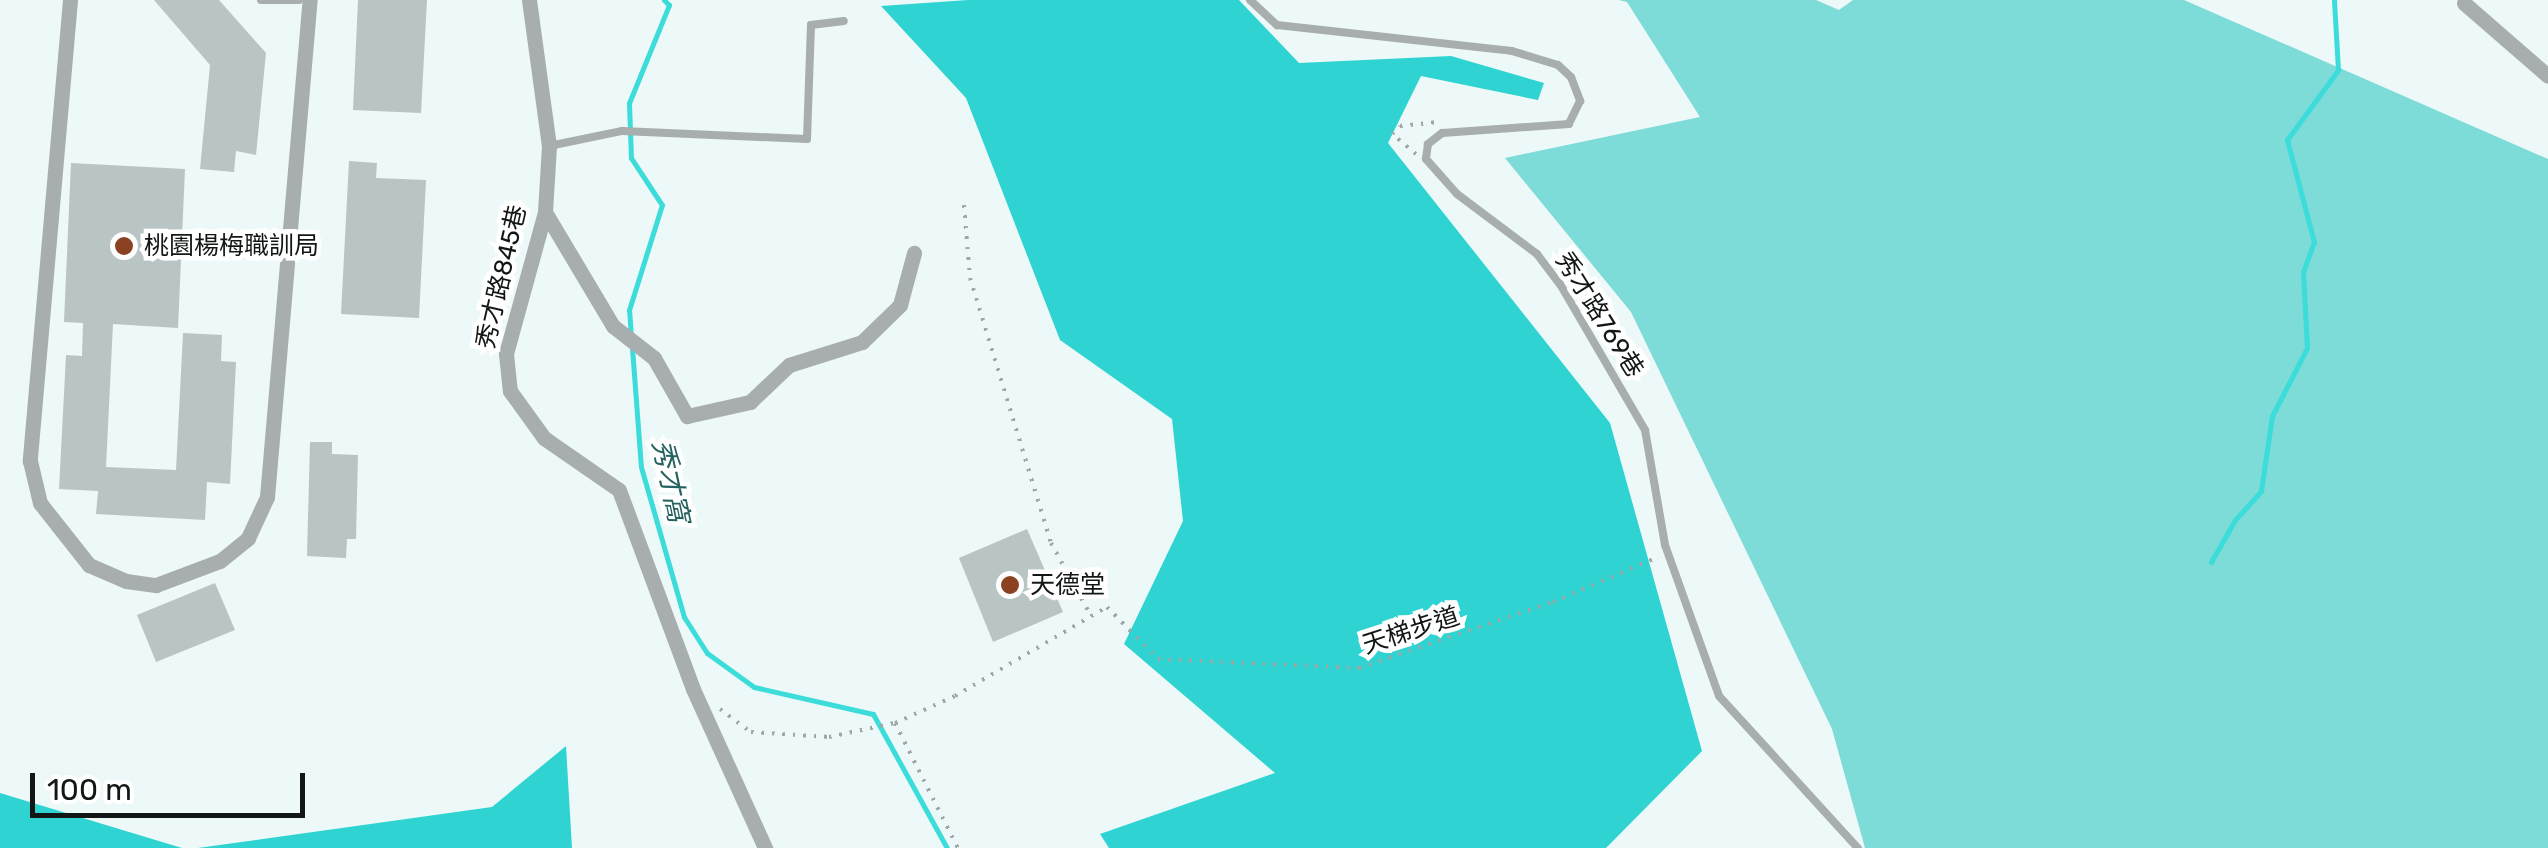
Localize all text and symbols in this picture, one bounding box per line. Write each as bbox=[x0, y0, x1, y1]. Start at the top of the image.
street label: 秀才路845巷 bbox=[471, 202, 533, 352]
place label: 桃園楊梅職訓局 bbox=[144, 231, 319, 261]
marker: 桃園楊梅職訓局 bbox=[113, 235, 135, 257]
street label: 秀才路769巷 bbox=[1549, 247, 1649, 383]
water label: 秀才窩 bbox=[645, 436, 695, 526]
place label: 天德堂 bbox=[1030, 570, 1105, 600]
marker: 天德堂 bbox=[999, 574, 1021, 596]
street label: 天梯步道 bbox=[1359, 601, 1463, 661]
scale bar bbox=[35, 753, 310, 815]
text: 100 m bbox=[47, 772, 132, 808]

